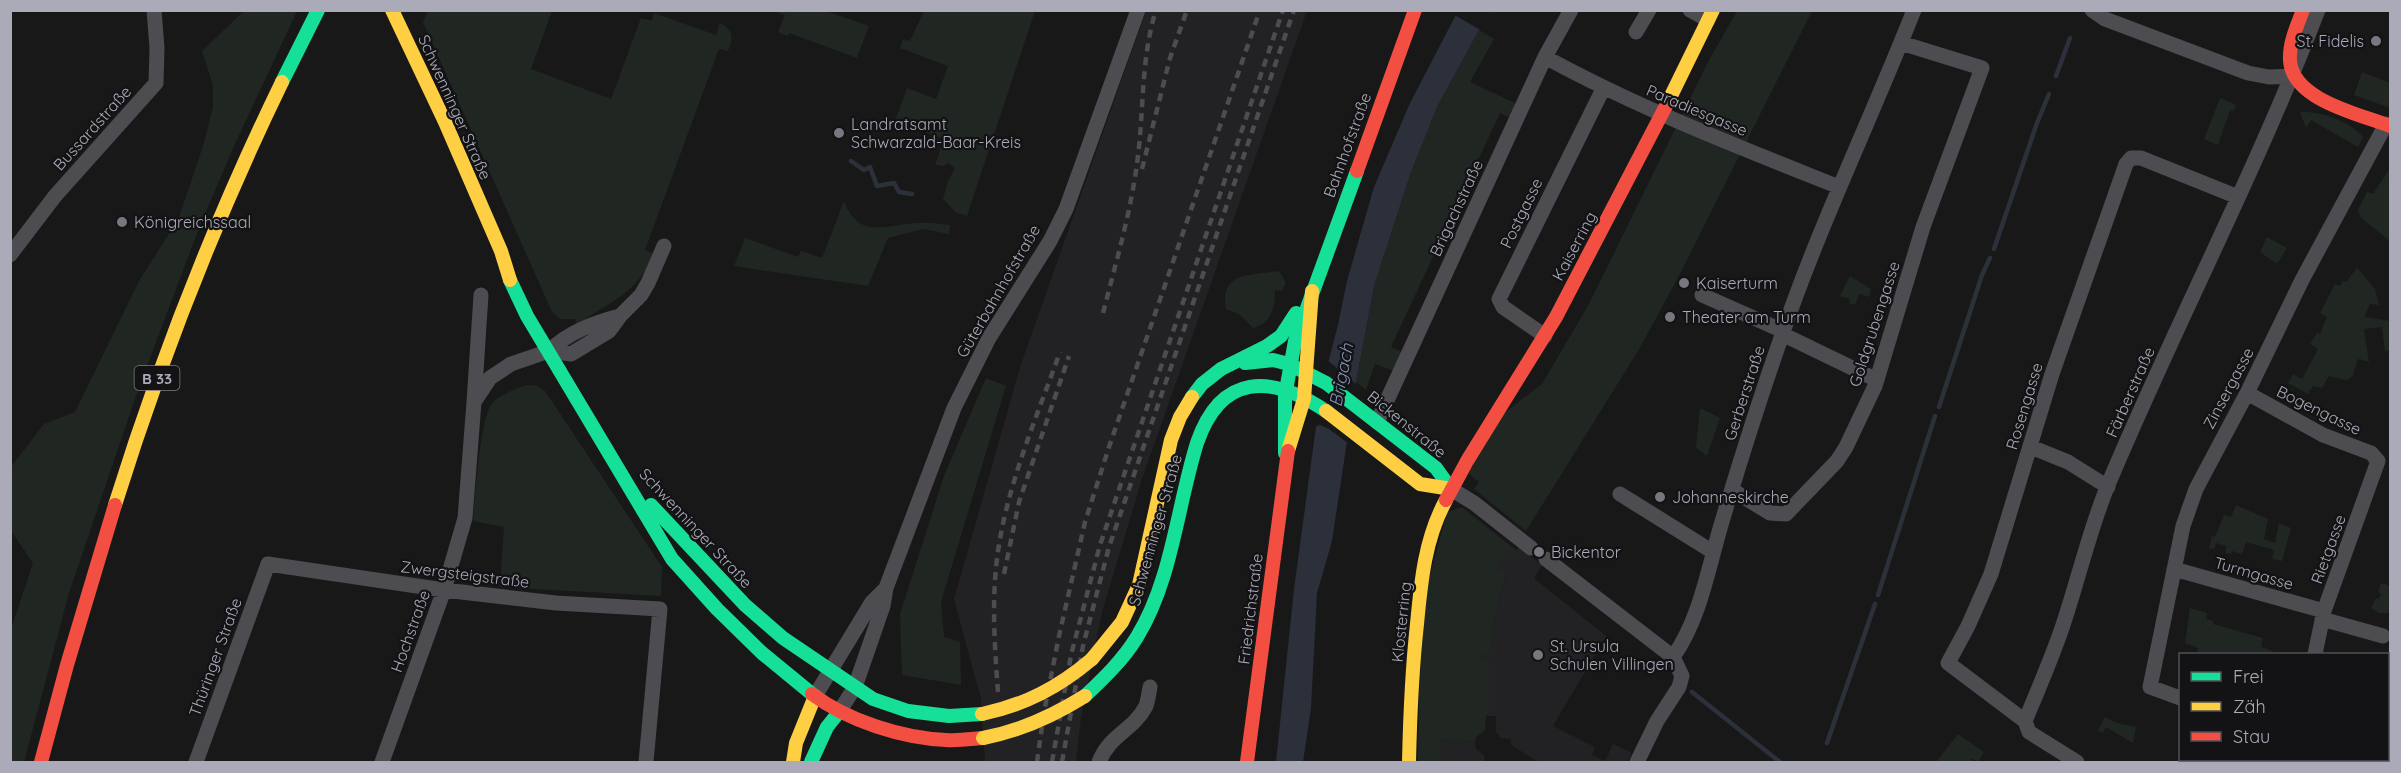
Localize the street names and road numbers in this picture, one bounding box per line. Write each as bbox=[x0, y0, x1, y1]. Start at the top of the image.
street label: Schwenninger Straße bbox=[414, 31, 496, 183]
street label: Paradiesgasse bbox=[1643, 80, 1751, 140]
street label: Bussardstraße bbox=[49, 81, 135, 175]
street label: Bahnhofstraße bbox=[1319, 90, 1375, 200]
street label: Brigachstraße bbox=[1425, 157, 1487, 259]
street label: Postgasse bbox=[1495, 175, 1547, 251]
street label: Kaiserring bbox=[1547, 208, 1601, 284]
street label: Güterbahnhofstraße bbox=[952, 221, 1044, 361]
street label: Goldgrubengasse bbox=[1844, 259, 1904, 389]
street label: Gerberstraße bbox=[1719, 343, 1769, 443]
street label: Färberstraße bbox=[2101, 344, 2159, 440]
street label: Zinsergasse bbox=[2198, 344, 2258, 432]
street label: Rosengasse bbox=[2001, 360, 2047, 452]
road number: B 33 bbox=[134, 366, 180, 390]
street label: Bogengasse bbox=[2273, 381, 2365, 439]
street label: Bickenstraße bbox=[1363, 386, 1451, 462]
street label: Schwenninger Straße bbox=[1124, 452, 1186, 608]
street label: Schwenninger Straße bbox=[635, 464, 757, 592]
street label: Rietgasse bbox=[2306, 512, 2350, 586]
street label: Friedrichstraße bbox=[1233, 552, 1267, 666]
street label: Turmgasse bbox=[2212, 552, 2296, 594]
street label: Zwergsteigstraße bbox=[399, 556, 531, 592]
street label: Klosterring bbox=[1387, 581, 1415, 663]
street label: Hochstraße bbox=[386, 587, 434, 675]
street label: Thüringer Straße bbox=[184, 595, 246, 719]

